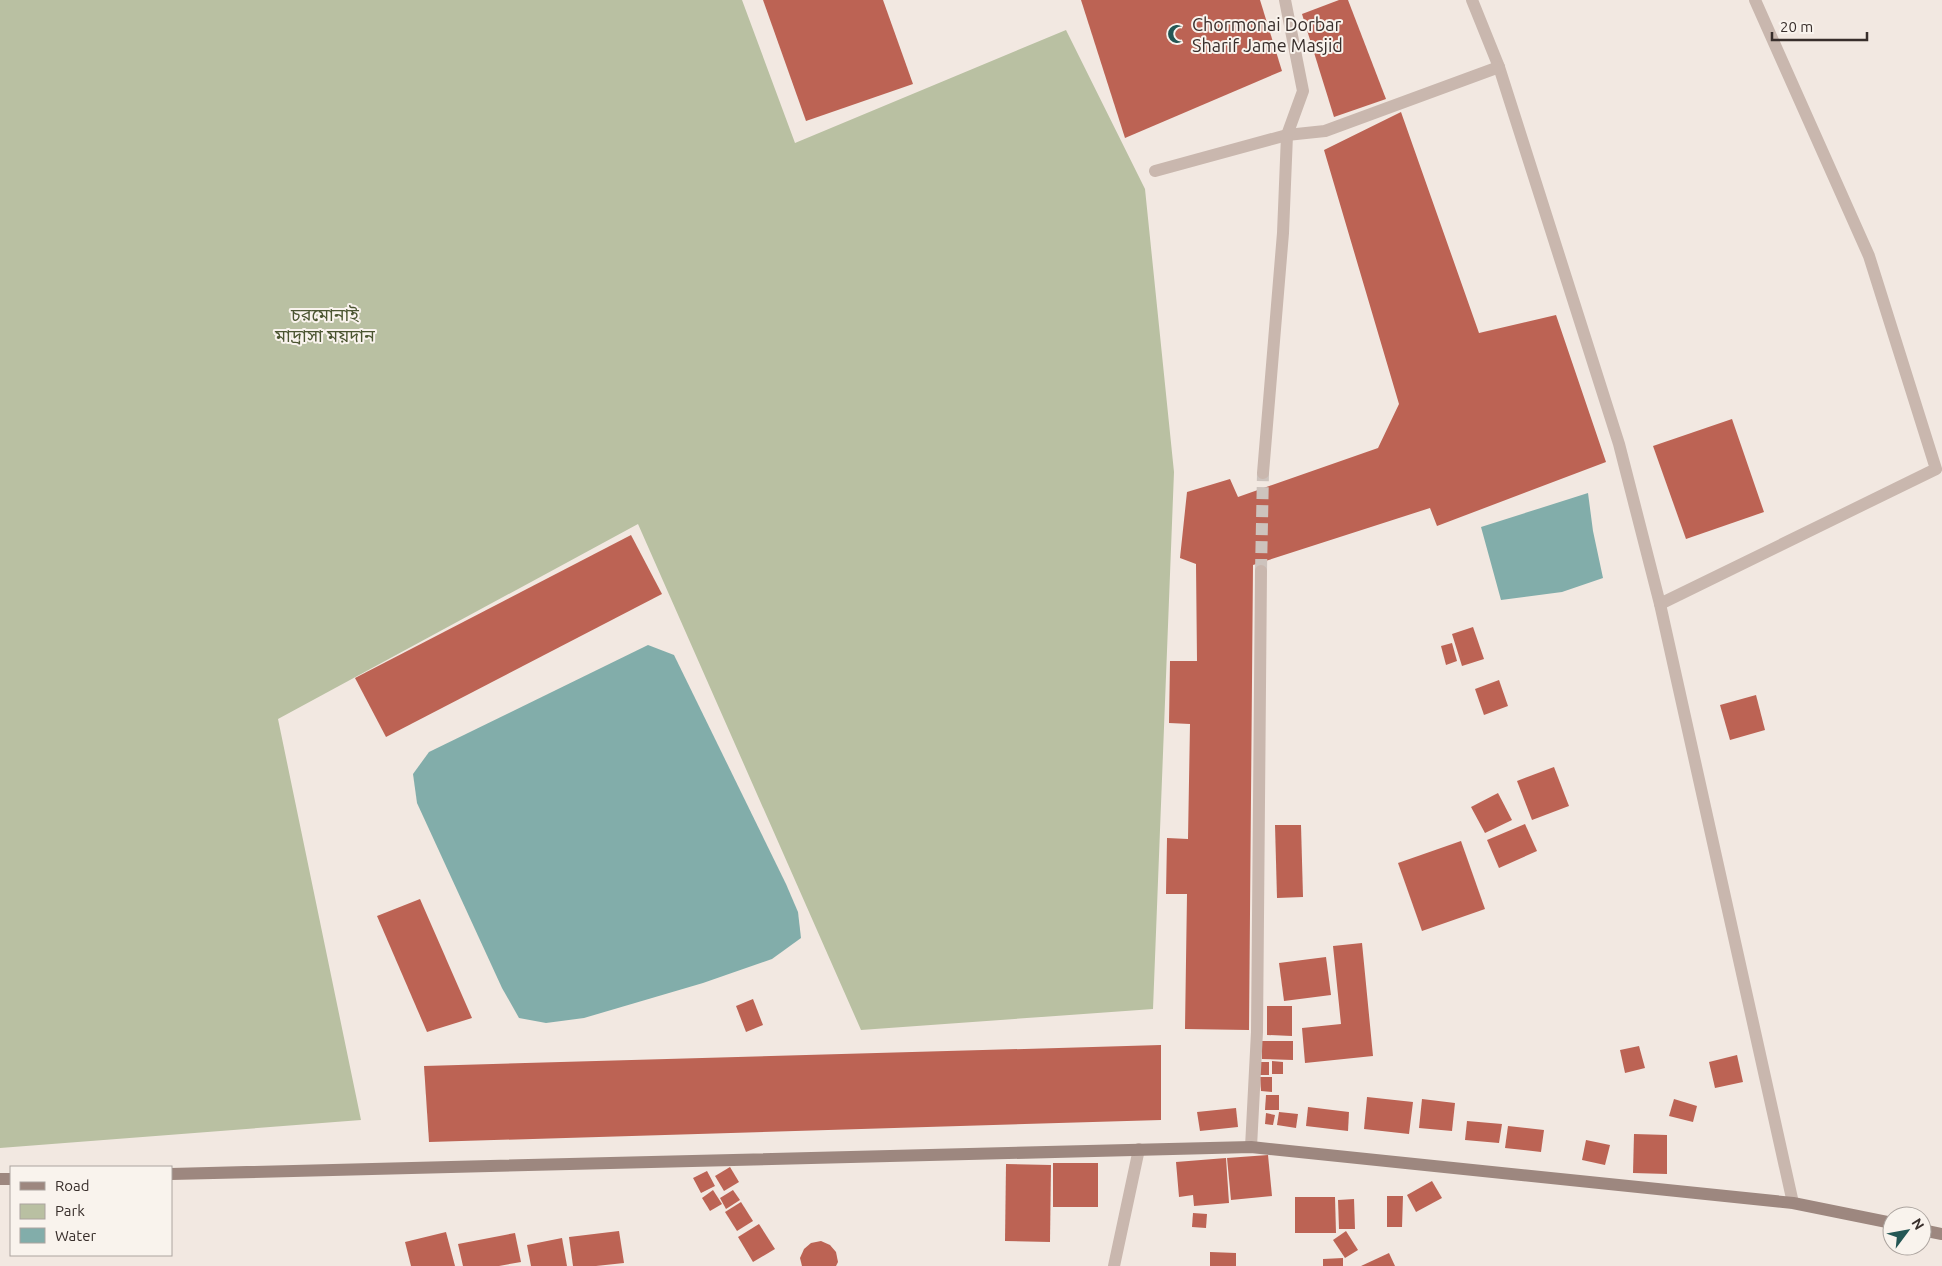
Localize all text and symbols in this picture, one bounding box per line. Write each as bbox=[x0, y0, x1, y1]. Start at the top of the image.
scale bar bbox=[1772, 10, 1867, 42]
place label: Chormonai Dorbar Sharif Jame Masjid bbox=[1192, 14, 1343, 55]
text: 20 m bbox=[1780, 18, 1813, 35]
mosque icon: Chormonai Dorbar Sharif Jame Masjid bbox=[1166, 23, 1188, 45]
park label: চরমোনাই মাদ্রাসা ময়দান bbox=[274, 304, 376, 345]
legend bbox=[10, 1166, 172, 1256]
text: Road bbox=[55, 1177, 90, 1194]
text: Park bbox=[55, 1202, 85, 1219]
north arrow bbox=[1882, 1206, 1932, 1256]
text: N bbox=[1908, 1215, 1928, 1233]
text: Water bbox=[55, 1227, 96, 1244]

